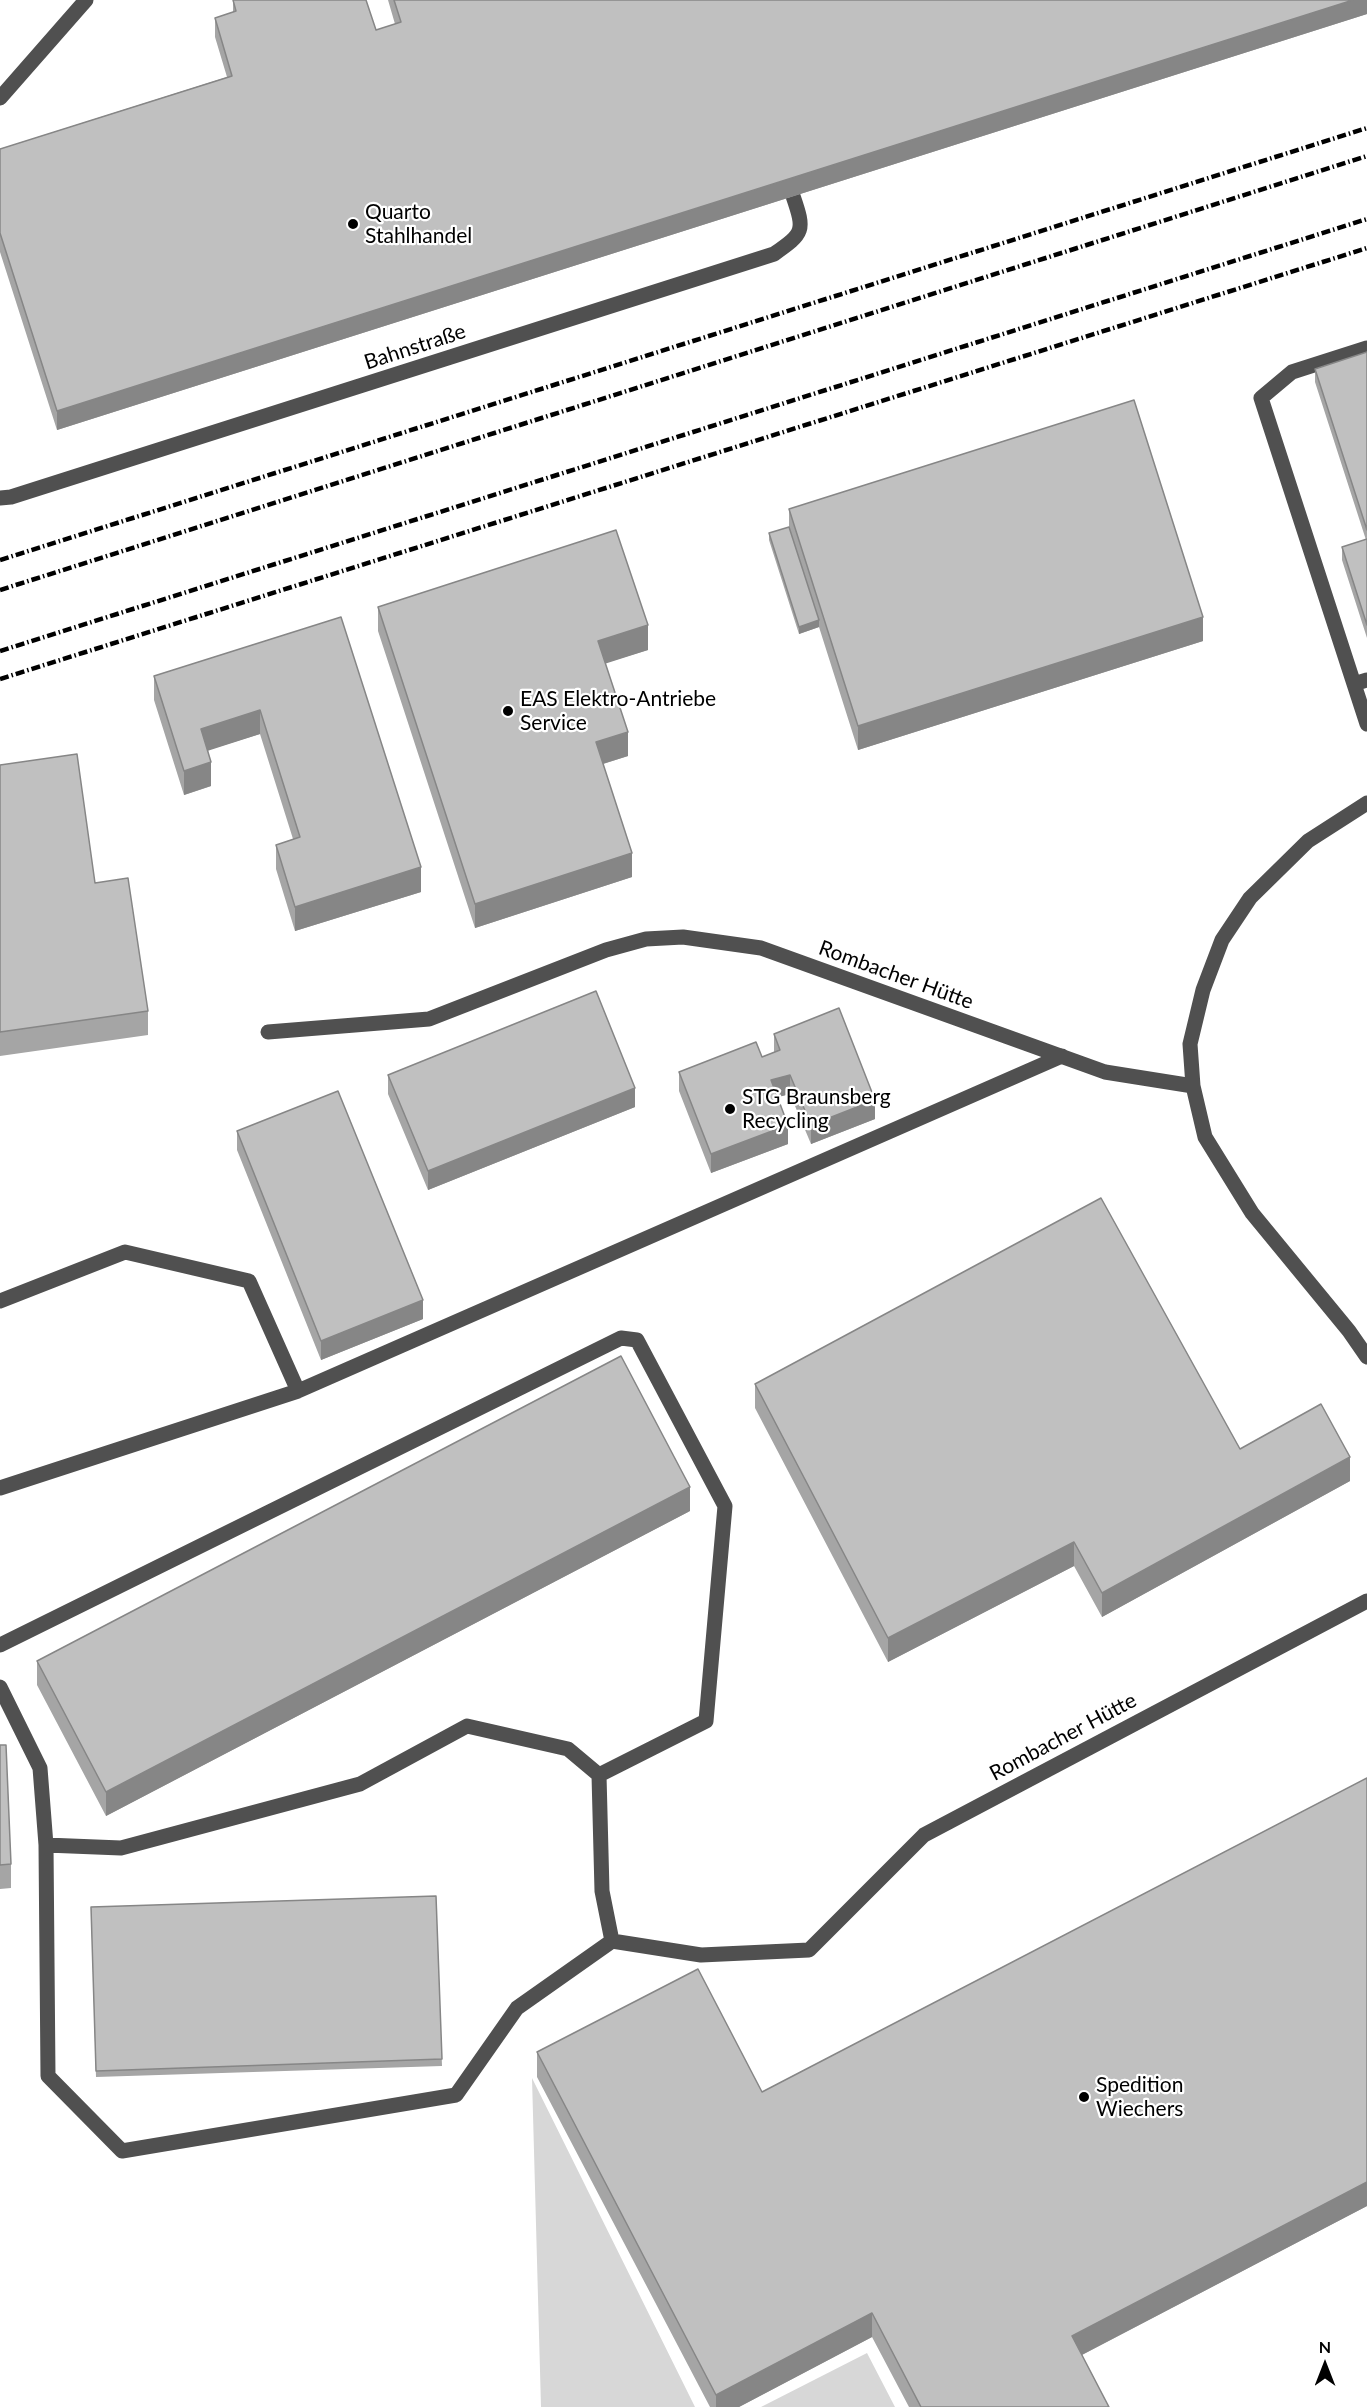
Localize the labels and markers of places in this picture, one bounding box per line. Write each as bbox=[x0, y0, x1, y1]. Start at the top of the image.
place label: Quarto Stahlhandel bbox=[365, 199, 472, 249]
marker: Quarto Stahlhandel bbox=[346, 217, 360, 231]
place label: EAS Elektro-Antriebe Service bbox=[520, 686, 716, 736]
marker: EAS Elektro-Antriebe Service bbox=[501, 704, 515, 718]
place label: STG Braunsberg Recycling bbox=[742, 1084, 891, 1134]
marker: STG Braunsberg Recycling bbox=[723, 1102, 737, 1116]
place label: Spedition Wiechers bbox=[1096, 2072, 1183, 2122]
marker: Spedition Wiechers bbox=[1077, 2090, 1091, 2104]

